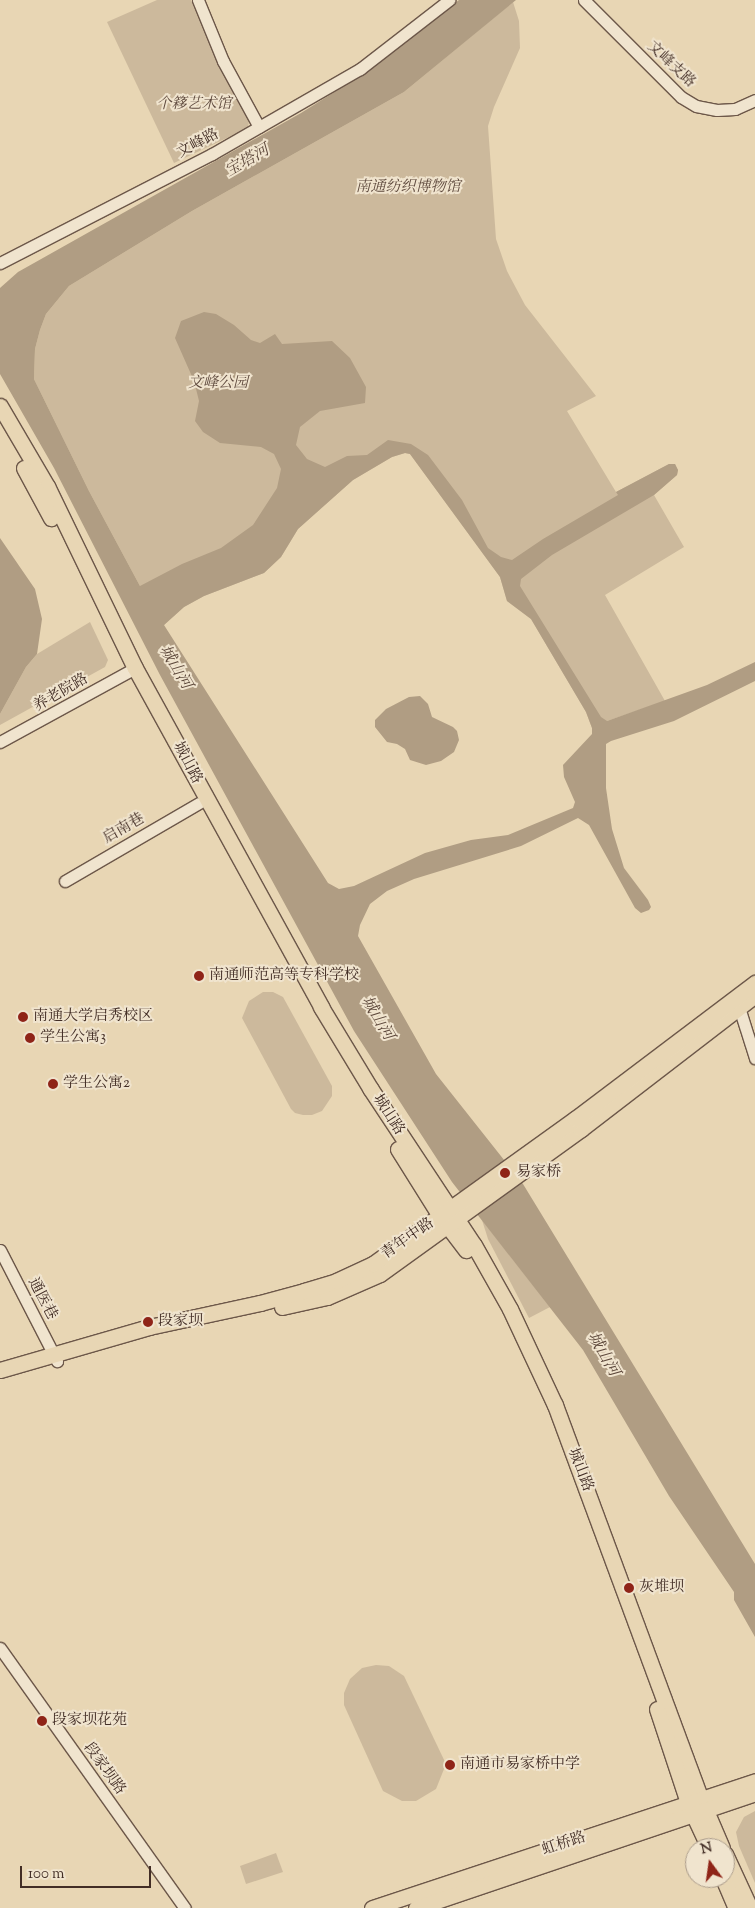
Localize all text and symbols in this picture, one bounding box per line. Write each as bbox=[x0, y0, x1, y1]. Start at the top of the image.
street label: 文峰支路 bbox=[643, 38, 699, 92]
park label: 个簃艺术馆 bbox=[157, 96, 231, 114]
street label: 文峰路 bbox=[174, 125, 222, 163]
water label: 宝塔河 bbox=[222, 142, 274, 182]
park label: 南通纺织博物馆 bbox=[356, 179, 460, 197]
park label: 文峰公园 bbox=[188, 375, 248, 393]
water label: 城山河 bbox=[153, 642, 195, 694]
street label: 养老院路 bbox=[31, 670, 91, 716]
street label: 城山路 bbox=[168, 739, 206, 787]
street label: 启南巷 bbox=[100, 810, 148, 848]
place label: 南通师范高等专科学校 bbox=[209, 967, 359, 985]
marker: 南通师范高等专科学校 bbox=[193, 970, 205, 982]
water label: 城山河 bbox=[355, 993, 397, 1045]
place label: 南通大学启秀校区 bbox=[33, 1008, 153, 1026]
marker: 南通大学启秀校区 bbox=[17, 1011, 29, 1023]
place label: 学生公寓3 bbox=[40, 1029, 106, 1047]
marker: 学生公寓3 bbox=[24, 1032, 36, 1044]
place label: 学生公寓2 bbox=[63, 1075, 130, 1093]
marker: 学生公寓2 bbox=[47, 1078, 59, 1090]
street label: 城山路 bbox=[368, 1091, 408, 1139]
place label: 易家桥 bbox=[516, 1164, 561, 1182]
marker: 易家桥 bbox=[498, 1166, 512, 1180]
street label: 青年中路 bbox=[378, 1214, 438, 1264]
street label: 通医巷 bbox=[23, 1275, 61, 1323]
place label: 段家坝 bbox=[158, 1313, 203, 1331]
marker: 段家坝 bbox=[142, 1316, 154, 1328]
water label: 城山河 bbox=[582, 1329, 622, 1381]
street label: 城山路 bbox=[564, 1446, 596, 1494]
place label: 灰堆坝 bbox=[639, 1579, 684, 1597]
marker: 灰堆坝 bbox=[623, 1582, 635, 1594]
place label: 段家坝花苑 bbox=[52, 1712, 127, 1730]
marker: 段家坝花苑 bbox=[36, 1715, 48, 1727]
street label: 段家坝路 bbox=[79, 1739, 129, 1799]
place label: 南通市易家桥中学 bbox=[460, 1756, 580, 1774]
marker: 南通市易家桥中学 bbox=[444, 1759, 456, 1771]
street label: 虹桥路 bbox=[540, 1828, 588, 1860]
north arrow bbox=[685, 1838, 735, 1888]
text: N bbox=[699, 1838, 714, 1860]
scale bar bbox=[22, 1856, 154, 1888]
text: 100 m bbox=[28, 1864, 64, 1885]

